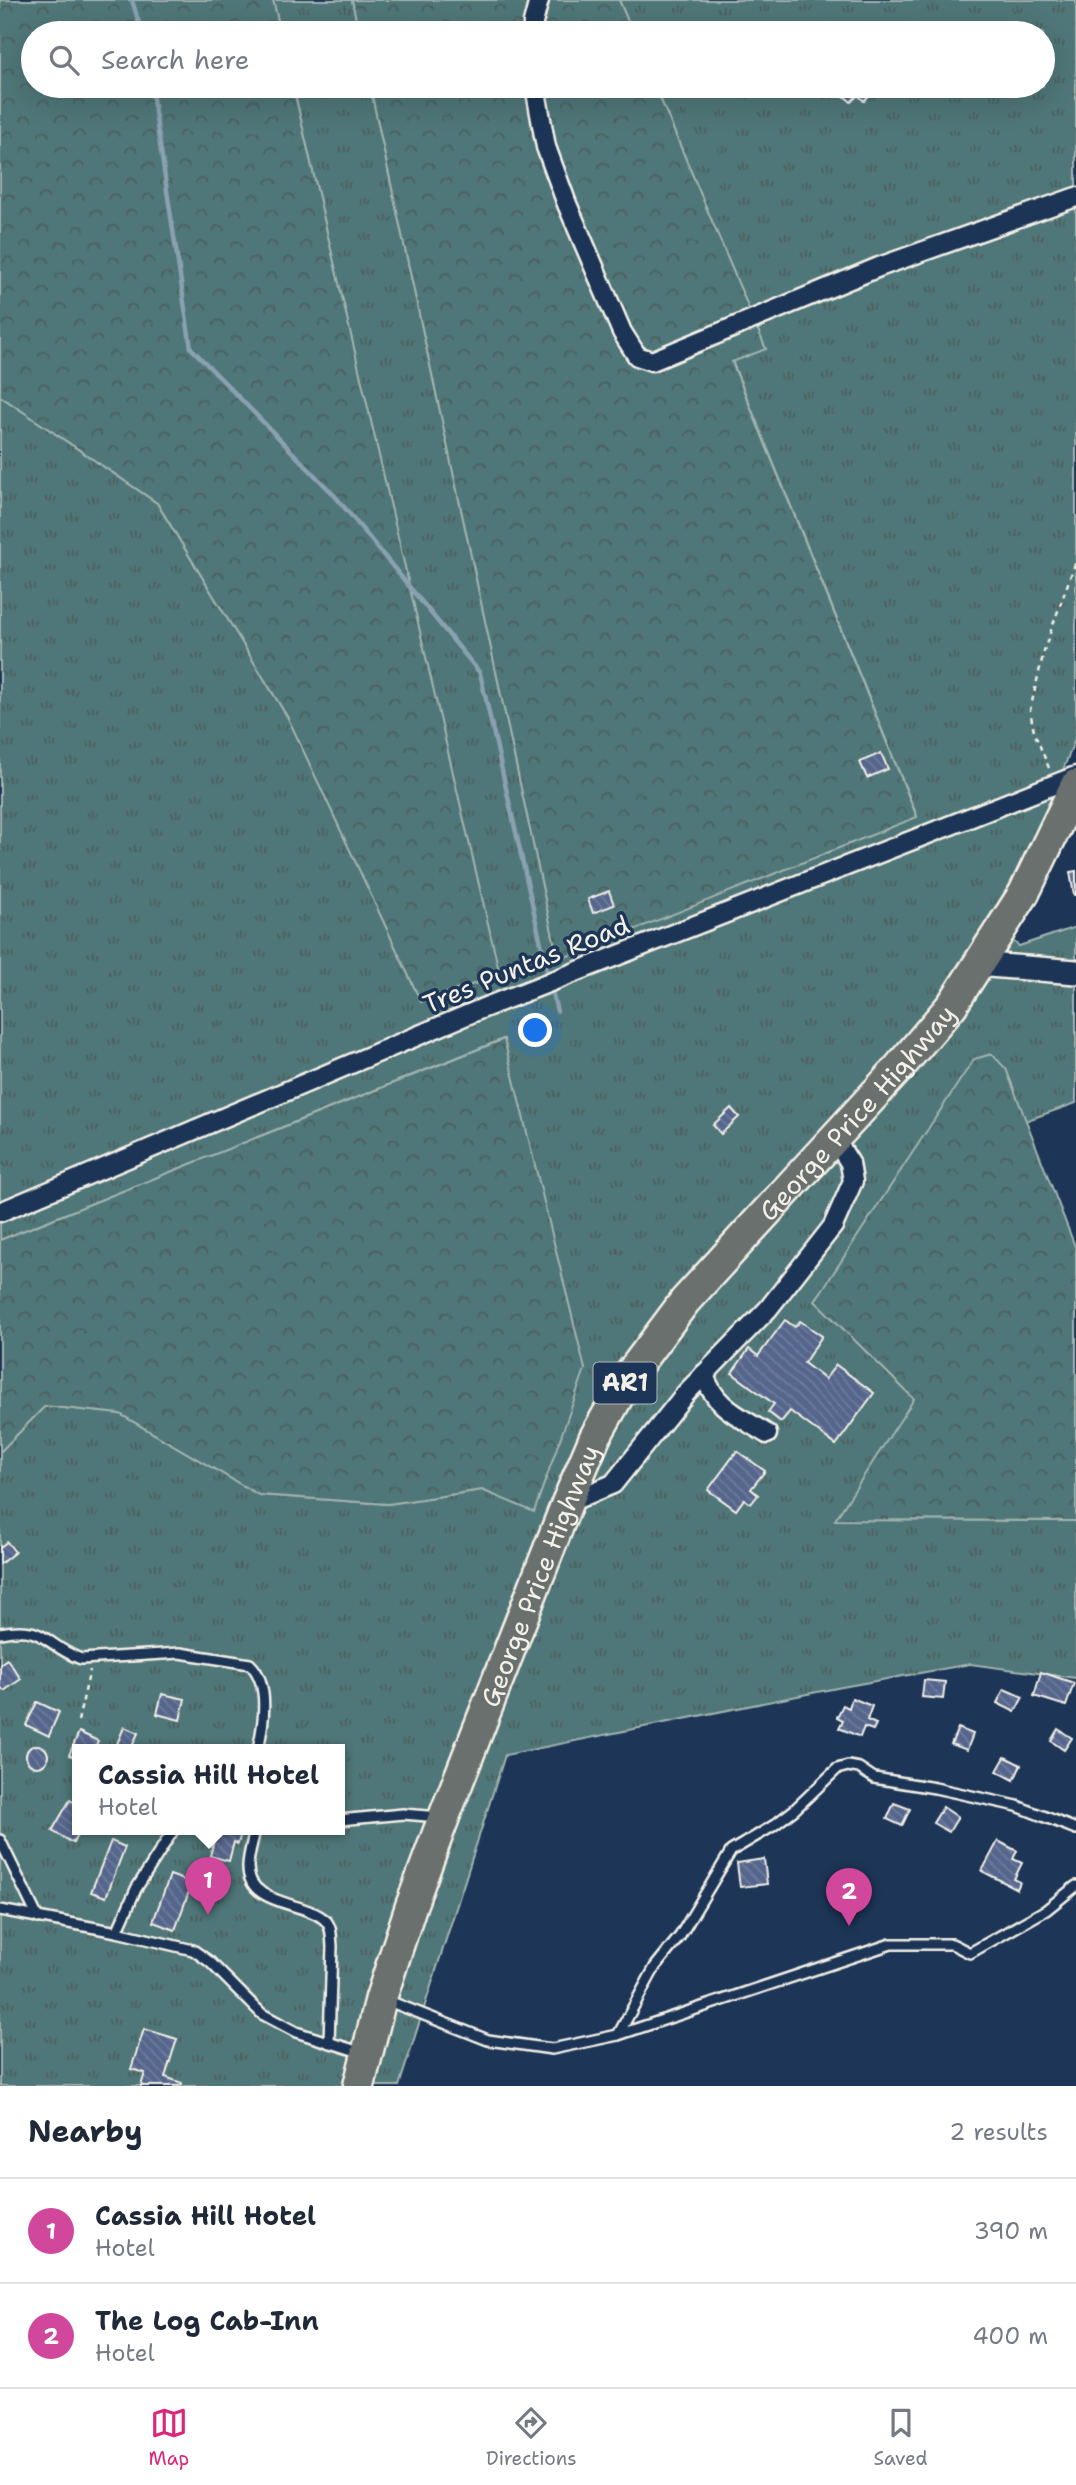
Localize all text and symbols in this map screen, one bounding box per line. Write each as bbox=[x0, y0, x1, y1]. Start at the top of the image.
search box bbox=[21, 21, 1055, 98]
icon: search bbox=[45, 41, 83, 79]
text: Search here bbox=[101, 42, 250, 77]
street label: Tres Puntas Road bbox=[418, 907, 634, 1021]
street label: George Price Highway bbox=[750, 996, 963, 1228]
your location bbox=[518, 1013, 552, 1047]
road number: AR1 bbox=[594, 1363, 656, 1404]
street label: George Price Highway bbox=[471, 1439, 607, 1712]
popup bbox=[72, 1744, 345, 1835]
text: Cassia Hill Hotel bbox=[98, 1757, 319, 1792]
text: Hotel bbox=[98, 1792, 158, 1822]
pin: 1 bbox=[185, 1857, 231, 1915]
pin: 2 bbox=[826, 1868, 872, 1926]
text: Nearby bbox=[28, 2111, 143, 2152]
text: 2 results bbox=[949, 2117, 1048, 2147]
text: Cassia Hill Hotel bbox=[95, 2198, 316, 2233]
text: 1 bbox=[46, 2216, 56, 2246]
text: 390 m bbox=[974, 2216, 1048, 2246]
text: Hotel bbox=[95, 2233, 155, 2263]
text: The Log Cab-Inn bbox=[95, 2303, 319, 2338]
text: 2 bbox=[43, 2321, 59, 2351]
text: 400 m bbox=[972, 2321, 1048, 2351]
text: Hotel bbox=[95, 2338, 155, 2368]
tab: Map bbox=[148, 2404, 189, 2471]
tab: Directions bbox=[486, 2404, 577, 2471]
tab: Saved bbox=[874, 2404, 928, 2471]

